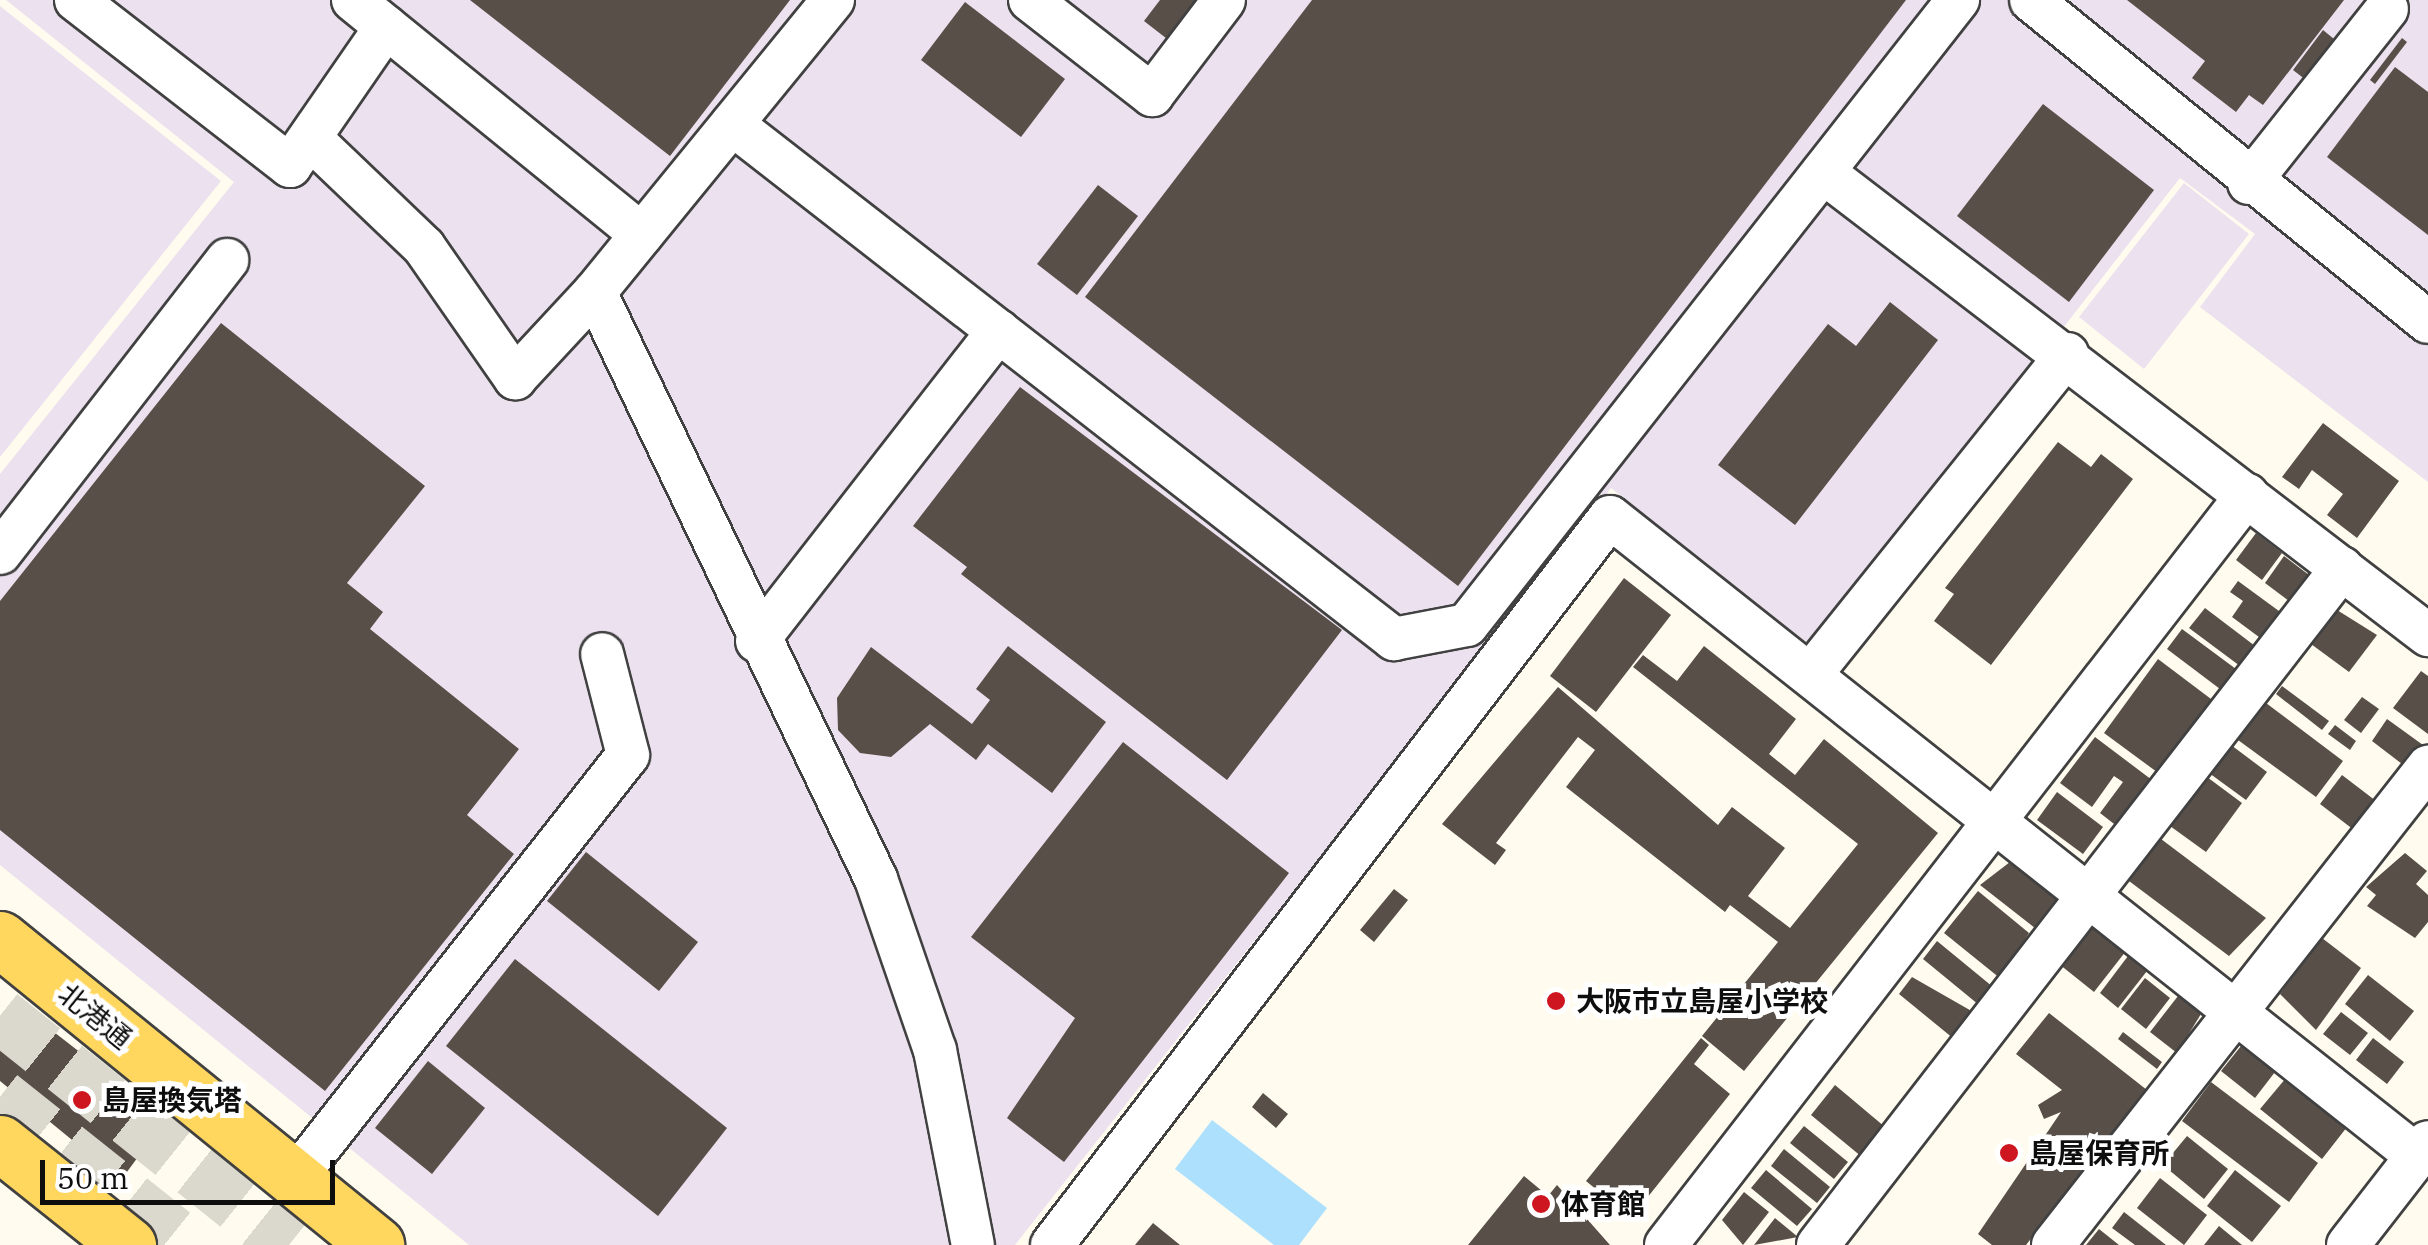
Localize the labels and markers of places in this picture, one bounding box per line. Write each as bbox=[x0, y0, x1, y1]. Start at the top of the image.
place label: 大阪市立島屋小学校 bbox=[1576, 984, 1828, 1018]
marker: 大阪市立島屋小学校 bbox=[1545, 990, 1567, 1012]
place label: 島屋換気塔 bbox=[102, 1083, 242, 1117]
marker: 島屋換気塔 bbox=[71, 1089, 93, 1111]
place label: 島屋保育所 bbox=[2029, 1136, 2169, 1170]
marker: 島屋保育所 bbox=[1998, 1142, 2020, 1164]
place label: 体育館 bbox=[1561, 1187, 1645, 1221]
marker: 体育館 bbox=[1530, 1193, 1552, 1215]

